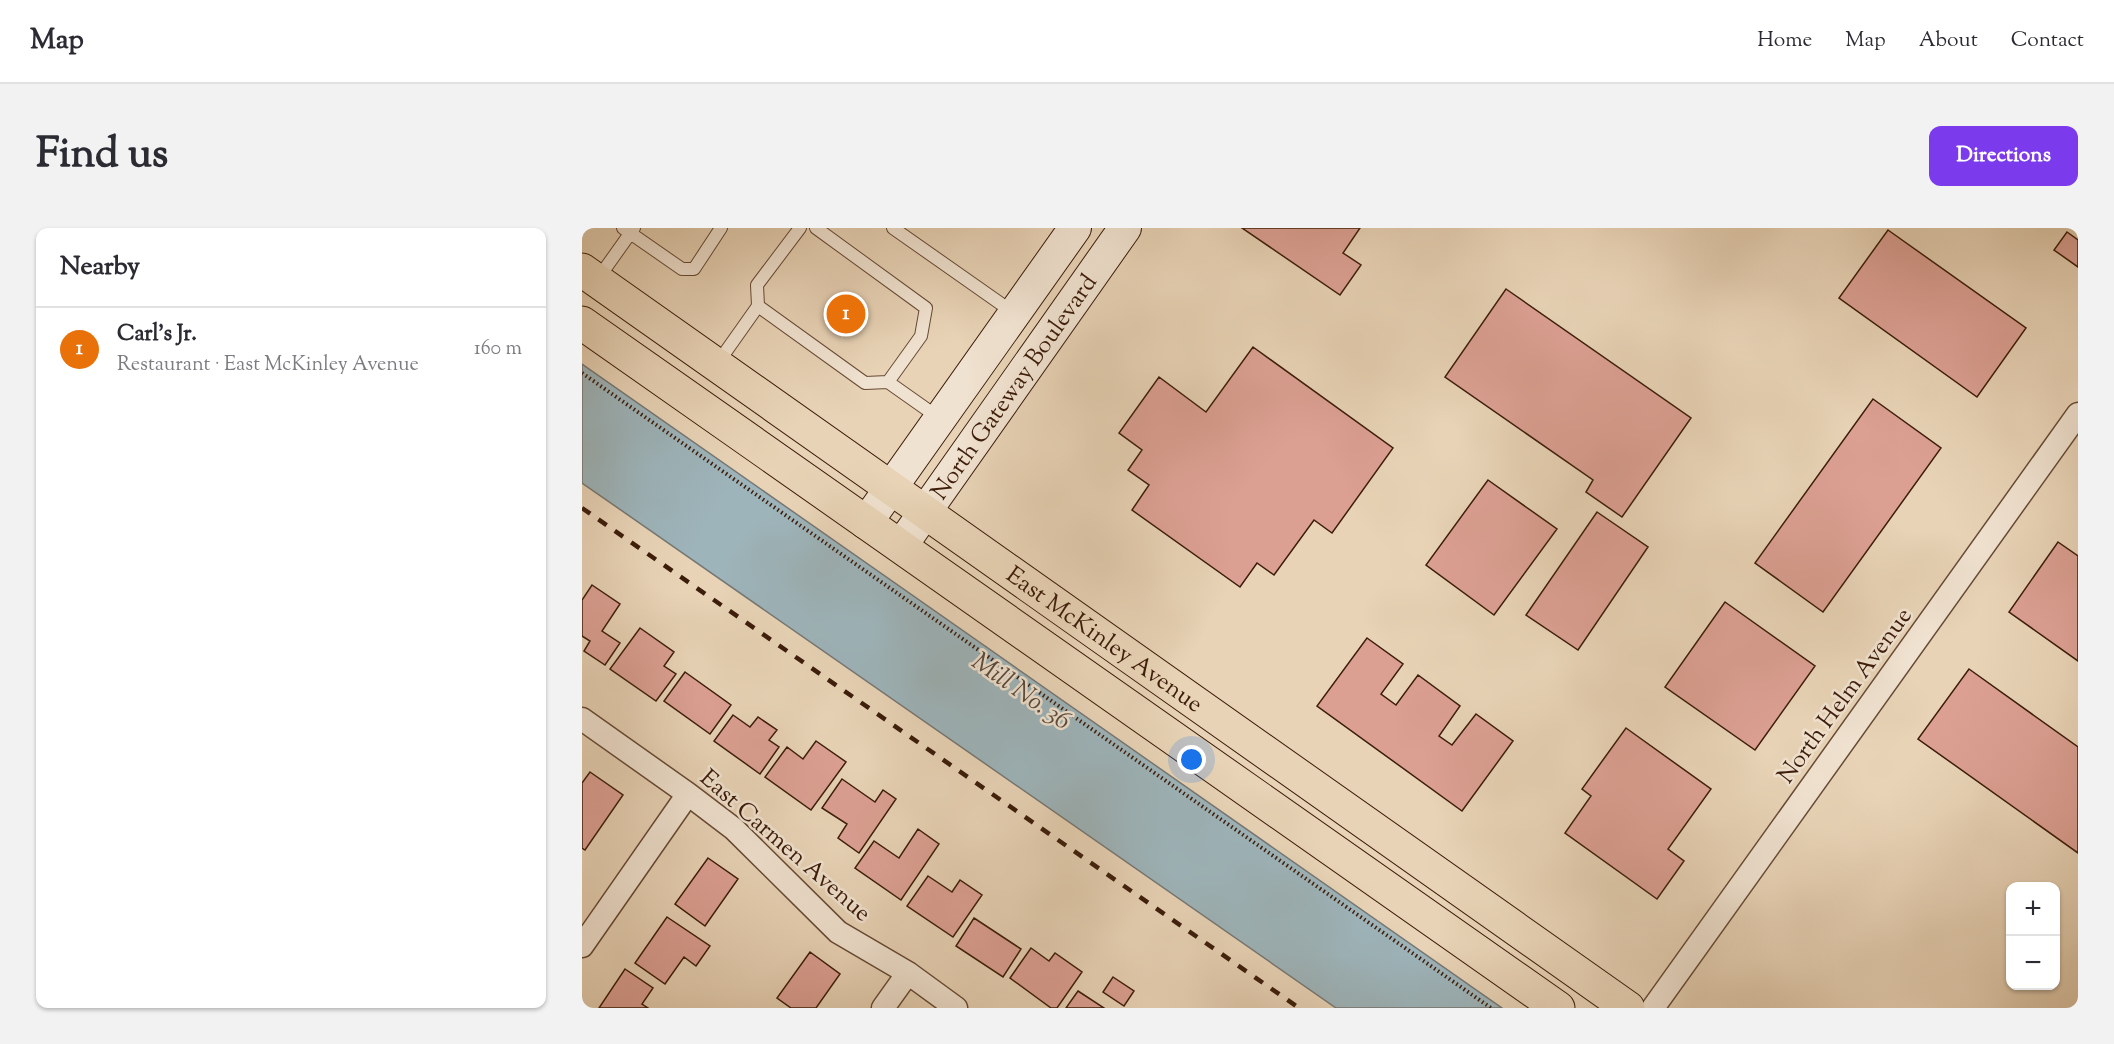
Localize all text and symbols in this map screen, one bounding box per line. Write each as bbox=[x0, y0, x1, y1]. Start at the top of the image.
text: Map bbox=[30, 21, 84, 61]
text: Home bbox=[1757, 26, 1812, 56]
text: Map bbox=[1845, 26, 1886, 56]
text: About bbox=[1919, 26, 1978, 56]
text: Contact bbox=[2011, 26, 2084, 56]
text: Find us bbox=[36, 126, 168, 186]
button: Directions bbox=[1929, 126, 2078, 186]
text: Nearby bbox=[60, 249, 140, 286]
street label: North Gateway Boulevard bbox=[924, 268, 1107, 507]
pin: 1 bbox=[826, 292, 866, 337]
text: Carl's Jr. bbox=[117, 319, 197, 351]
text: 1 bbox=[76, 335, 83, 364]
text: 160 m bbox=[474, 335, 522, 364]
text: Restaurant · East McKinley Avenue bbox=[117, 351, 419, 380]
street label: East McKinley Avenue bbox=[998, 559, 1209, 722]
street label: North Helm Avenue bbox=[1770, 601, 1921, 791]
water label: Mill No. 36 bbox=[963, 644, 1078, 740]
your location bbox=[1177, 745, 1206, 774]
street label: East Carmen Avenue bbox=[692, 762, 878, 931]
map controls bbox=[2006, 882, 2060, 990]
button: + bbox=[2006, 882, 2060, 936]
button: − bbox=[2006, 936, 2060, 990]

